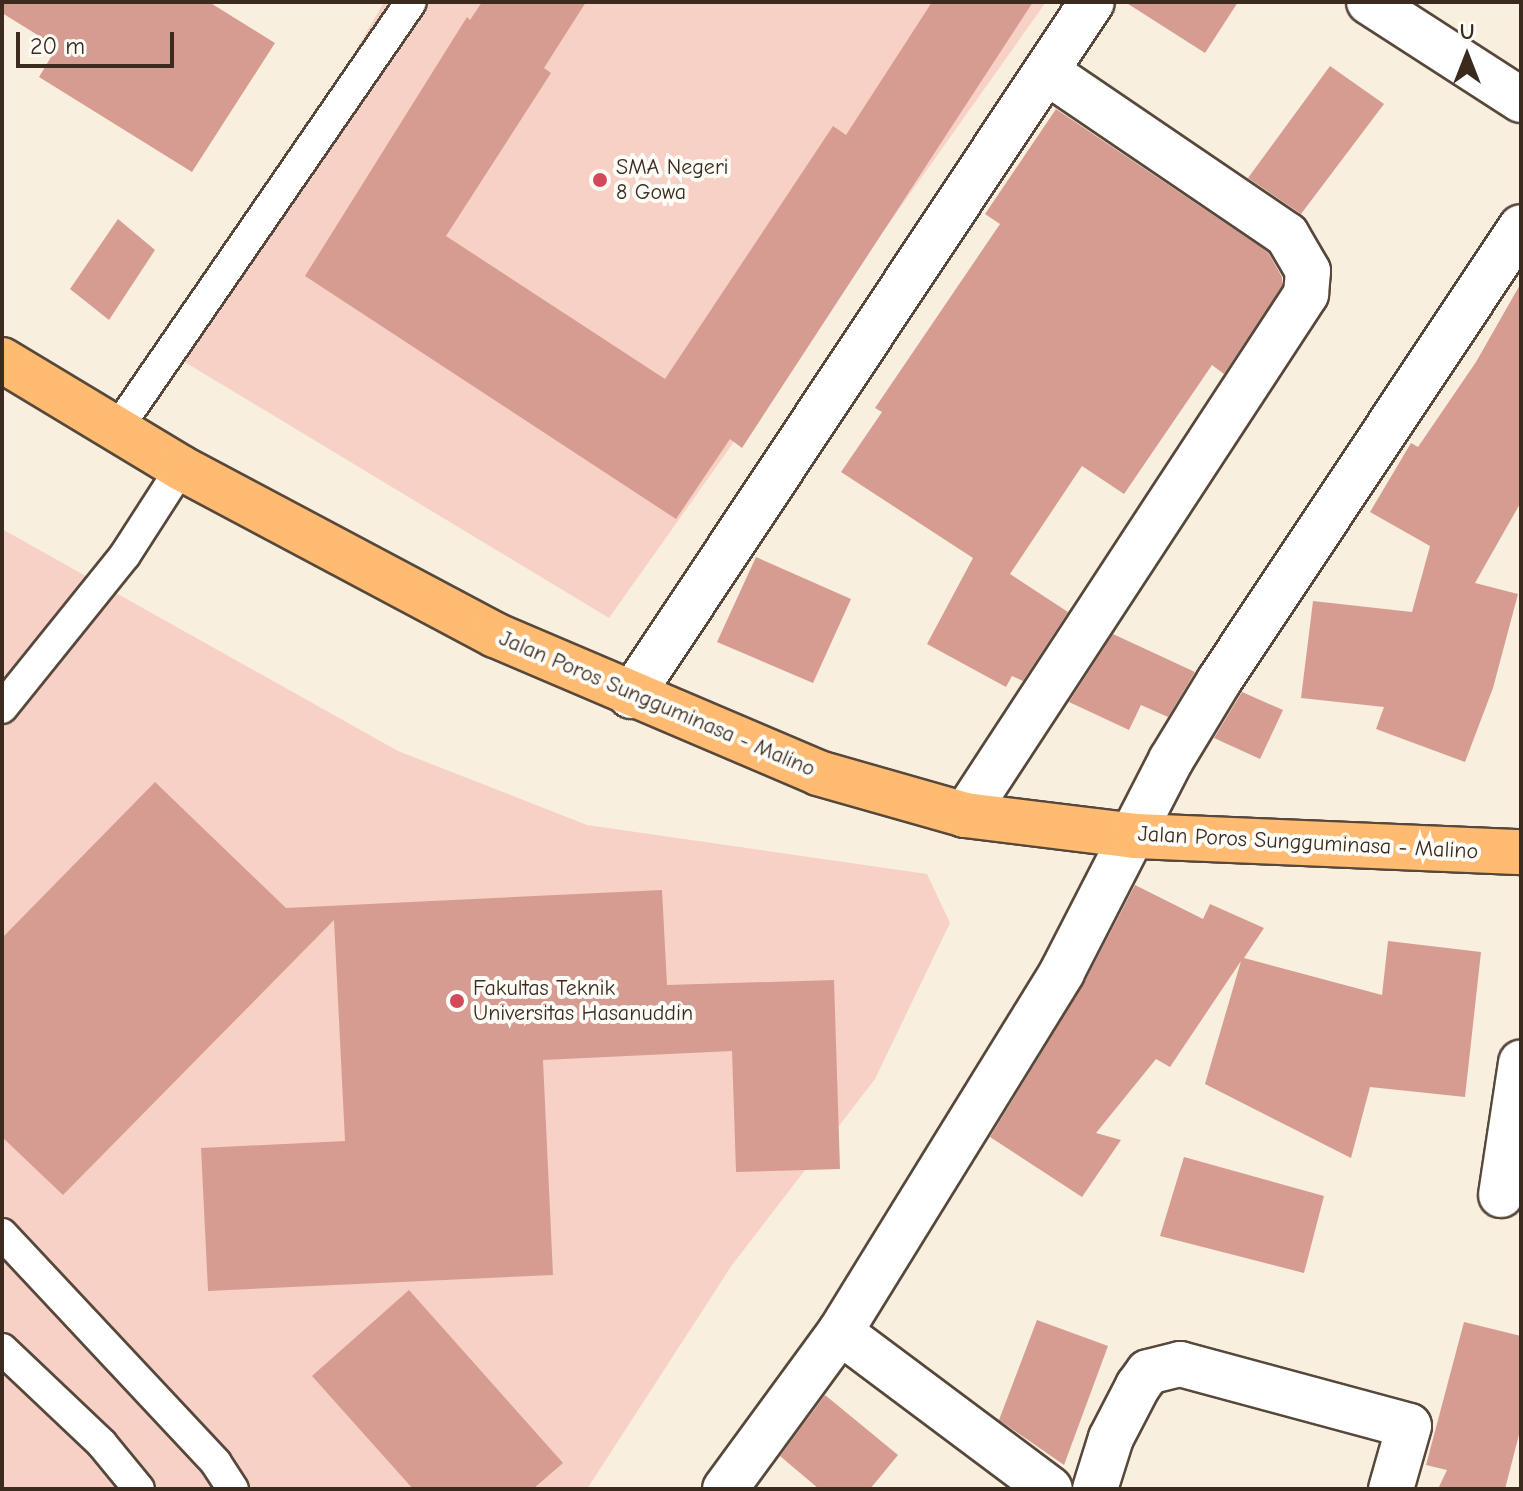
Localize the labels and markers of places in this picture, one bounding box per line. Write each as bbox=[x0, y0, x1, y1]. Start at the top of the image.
place label: SMA Negeri 8 Gowa bbox=[616, 154, 729, 206]
marker: SMA Negeri 8 Gowa bbox=[591, 171, 609, 189]
place label: Fakultas Teknik Universitas Hasanuddin bbox=[473, 975, 693, 1026]
marker: Fakultas Teknik Universitas Hasanuddin bbox=[448, 992, 466, 1010]

